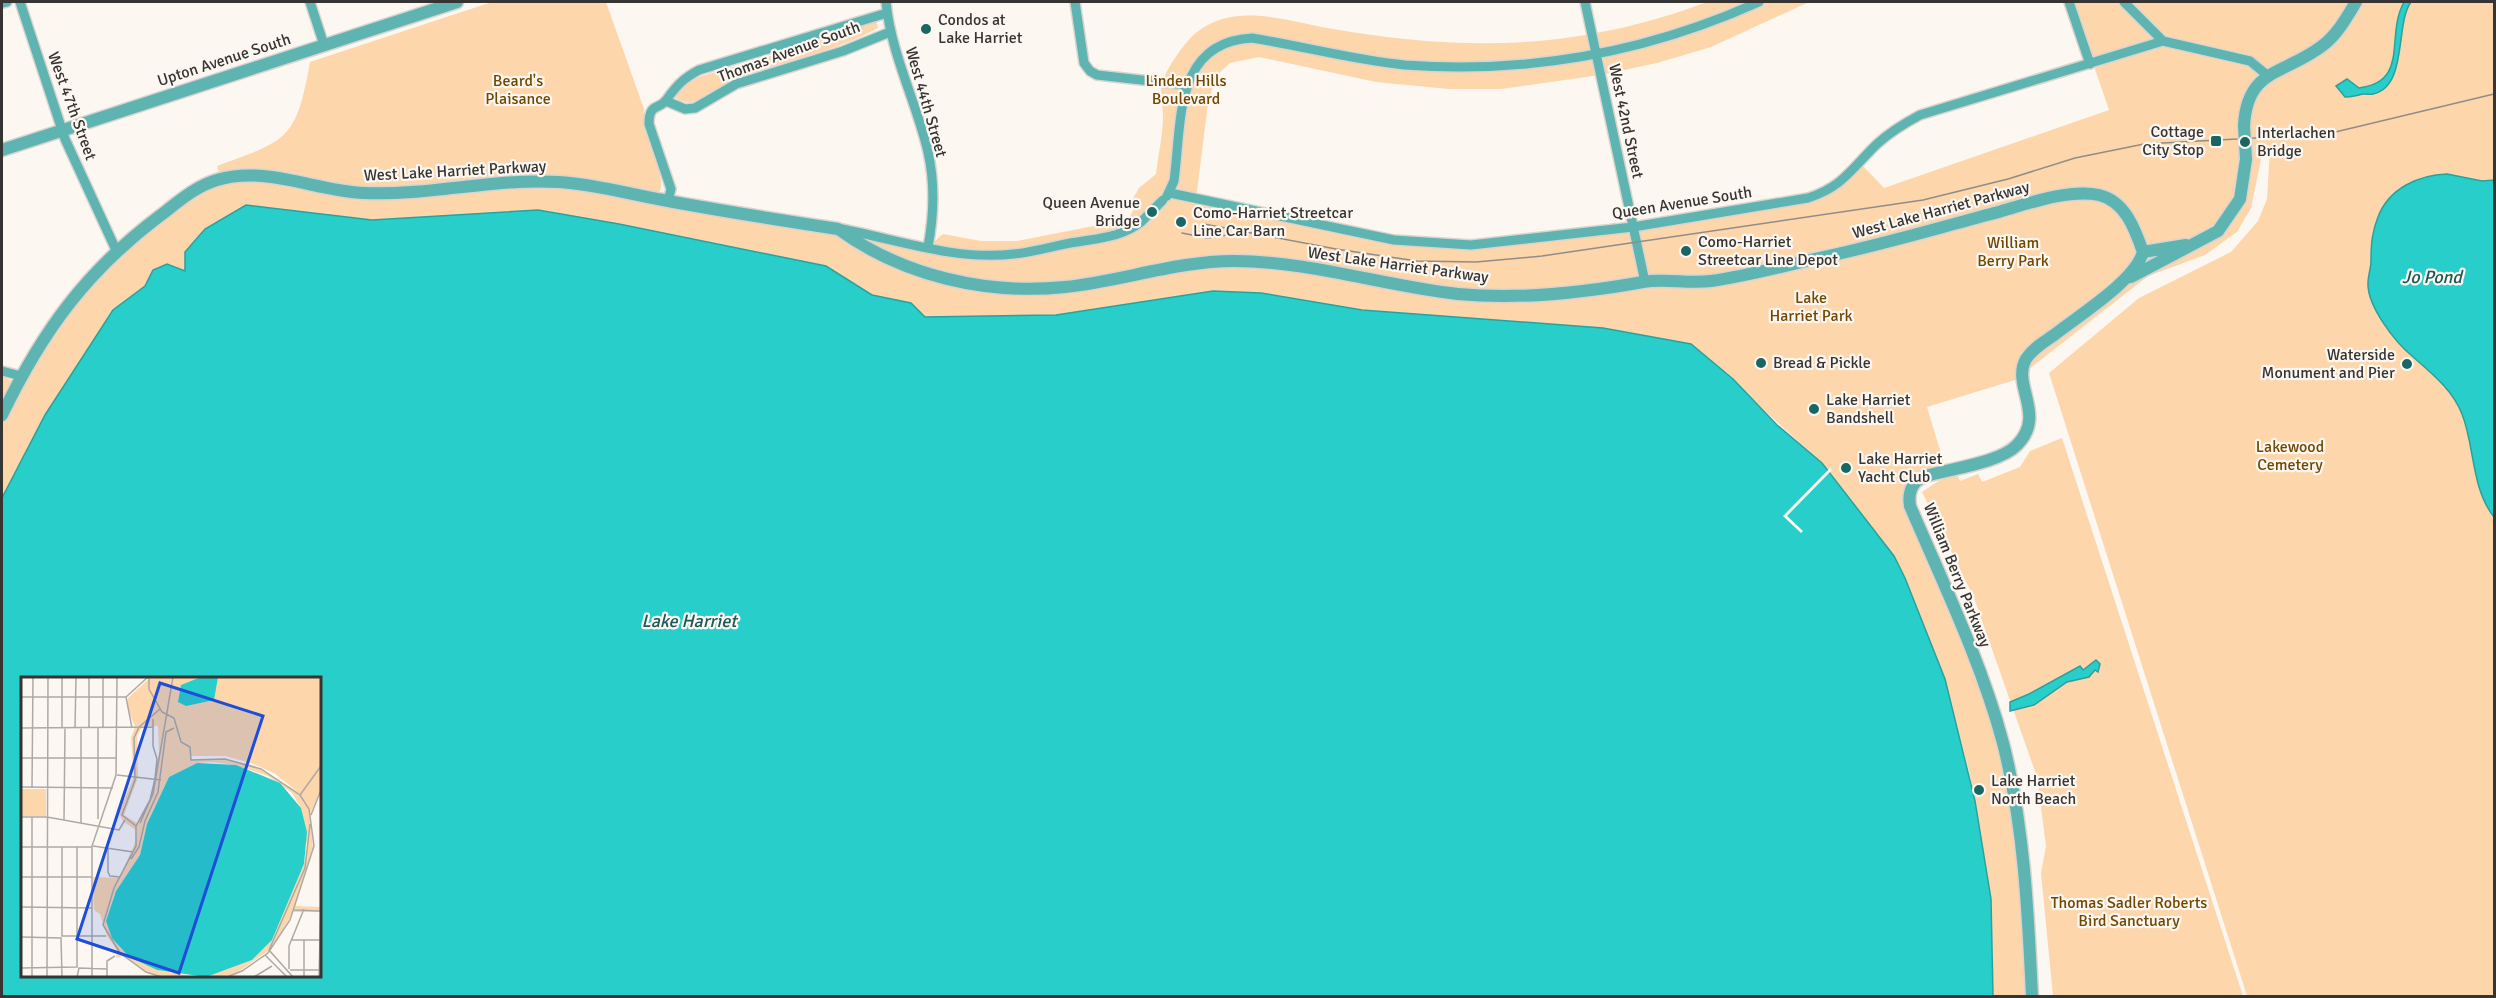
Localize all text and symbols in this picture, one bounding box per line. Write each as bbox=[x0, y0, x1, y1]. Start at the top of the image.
place label: Condos at Lake Harriet bbox=[938, 10, 1023, 48]
street label: Thomas Avenue South bbox=[715, 17, 863, 87]
marker: Condos at Lake Harriet bbox=[919, 22, 933, 36]
street label: Upton Avenue South bbox=[155, 29, 293, 91]
street label: West 44th Street bbox=[901, 44, 951, 160]
street label: West 47th Street bbox=[43, 49, 101, 163]
street label: West 42nd Street bbox=[1604, 62, 1648, 181]
park label: Beard's Plaisance bbox=[485, 71, 551, 109]
park label: Linden Hills Boulevard bbox=[1145, 71, 1227, 109]
place label: Cottage City Stop bbox=[2142, 122, 2204, 160]
place label: Interlachen Bridge bbox=[2257, 123, 2336, 161]
marker: Cottage City Stop bbox=[2209, 134, 2223, 148]
marker: Interlachen Bridge bbox=[2238, 135, 2252, 149]
street label: West Lake Harriet Parkway bbox=[363, 156, 547, 186]
street label: West Lake Harriet Parkway bbox=[1850, 177, 2032, 243]
street label: Queen Avenue South bbox=[1611, 182, 1753, 224]
place label: Queen Avenue Bridge bbox=[1043, 193, 1140, 231]
place label: Como-Harriet Streetcar Line Car Barn bbox=[1193, 203, 1353, 241]
marker: Queen Avenue Bridge bbox=[1145, 205, 1159, 219]
marker: Como-Harriet Streetcar Line Car Barn bbox=[1174, 215, 1188, 229]
place label: Como-Harriet Streetcar Line Depot bbox=[1698, 232, 1838, 270]
park label: William Berry Park bbox=[1977, 233, 2049, 271]
street label: West Lake Harriet Parkway bbox=[1306, 242, 1490, 288]
marker: Como-Harriet Streetcar Line Depot bbox=[1679, 244, 1693, 258]
water label: Jo Pond bbox=[2402, 266, 2464, 288]
park label: Lake Harriet Park bbox=[1769, 288, 1853, 326]
place label: Waterside Monument and Pier bbox=[2262, 345, 2395, 383]
place label: Bread & Pickle bbox=[1773, 353, 1871, 373]
marker: Bread & Pickle bbox=[1754, 356, 1768, 370]
marker: Waterside Monument and Pier bbox=[2400, 357, 2414, 371]
place label: Lake Harriet Bandshell bbox=[1826, 390, 1911, 428]
marker: Lake Harriet Bandshell bbox=[1807, 402, 1821, 416]
park label: Lakewood Cemetery bbox=[2256, 437, 2324, 475]
place label: Lake Harriet Yacht Club bbox=[1858, 449, 1943, 487]
marker: Lake Harriet Yacht Club bbox=[1839, 461, 1853, 475]
street label: William Berry Parkway bbox=[1919, 500, 1995, 651]
water label: Lake Harriet bbox=[642, 610, 739, 632]
inset map bbox=[21, 677, 321, 977]
place label: Lake Harriet North Beach bbox=[1991, 771, 2076, 809]
marker: Lake Harriet North Beach bbox=[1972, 783, 1986, 797]
park label: Thomas Sadler Roberts Bird Sanctuary bbox=[2051, 893, 2207, 931]

